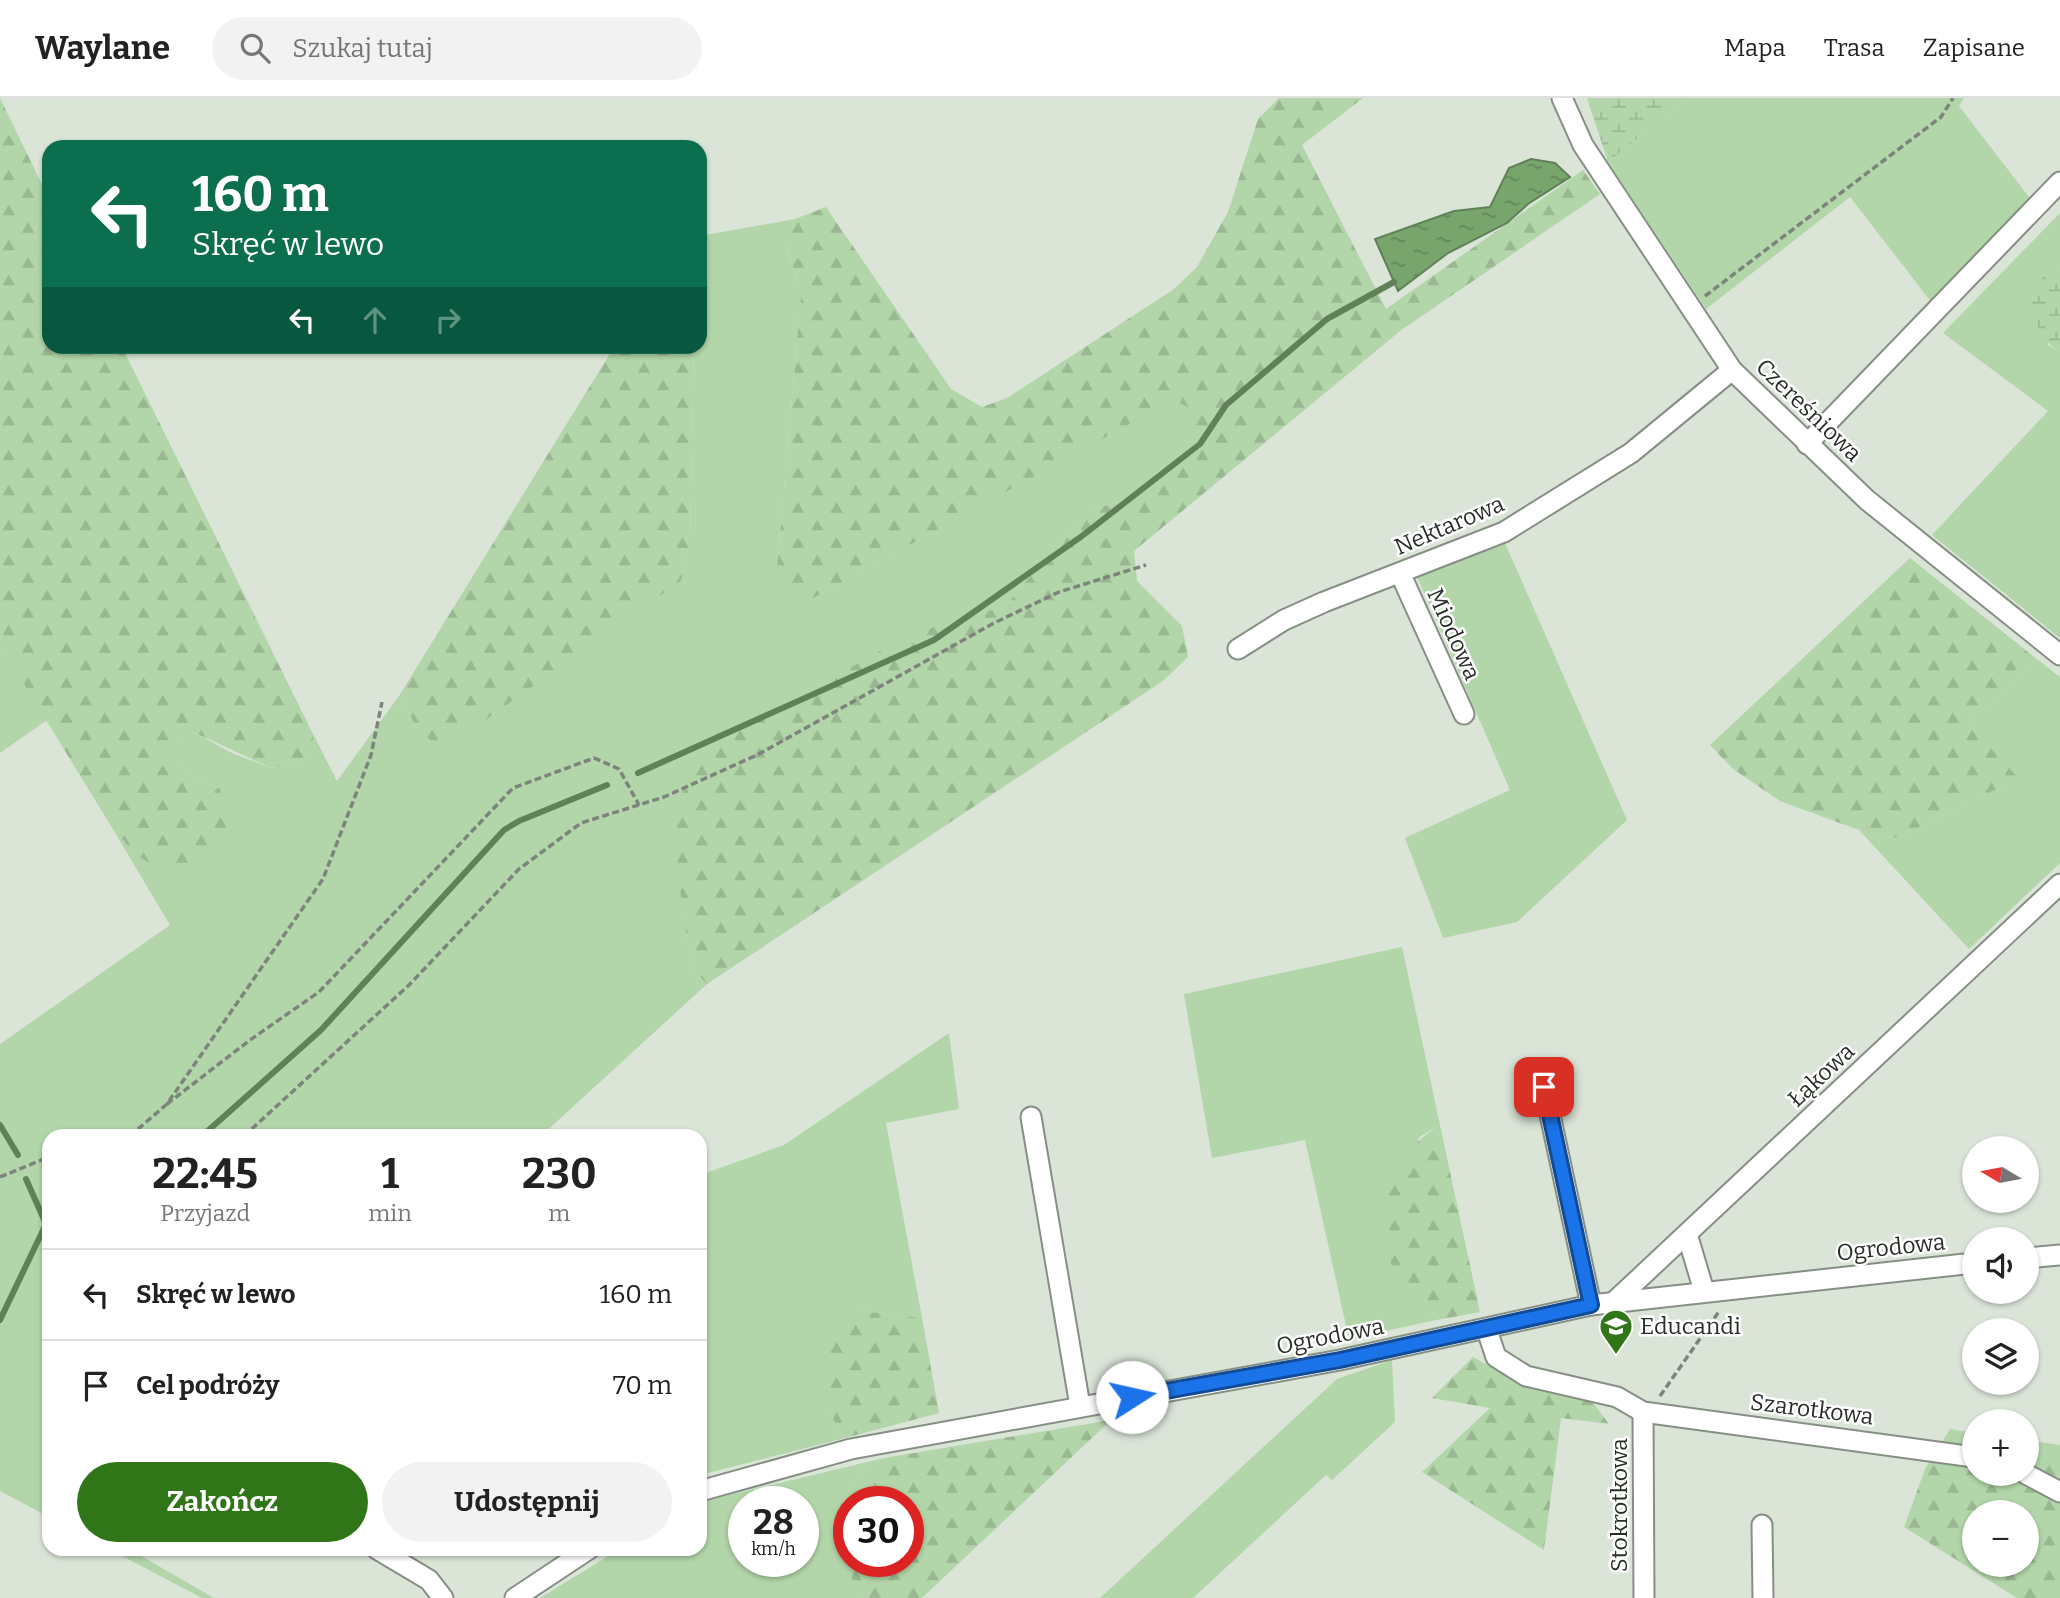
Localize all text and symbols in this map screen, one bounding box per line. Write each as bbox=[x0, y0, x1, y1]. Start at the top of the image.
search box bbox=[212, 17, 702, 80]
text: Waylane bbox=[35, 28, 170, 68]
icon: search bbox=[236, 29, 274, 67]
text: Szukaj tutaj bbox=[292, 33, 433, 64]
text: Mapa bbox=[1724, 34, 1786, 62]
text: Trasa bbox=[1824, 34, 1885, 62]
text: Zapisane bbox=[1923, 34, 2025, 62]
text: 160 m bbox=[192, 165, 329, 224]
icon: left bbox=[77, 168, 168, 259]
text: Skręć w lewo bbox=[192, 225, 384, 263]
icon: left bbox=[283, 301, 321, 339]
icon: ahead bbox=[356, 301, 394, 339]
icon: right bbox=[429, 301, 467, 339]
street label: Czereśniowa bbox=[1750, 353, 1868, 468]
street label: Nektarowa bbox=[1390, 489, 1509, 561]
street label: Miodowa bbox=[1421, 584, 1487, 685]
street label: Łąkowa bbox=[1782, 1037, 1860, 1113]
pin bbox=[1514, 1057, 1574, 1117]
icon: arrive bbox=[1525, 1068, 1563, 1106]
north arrow bbox=[1962, 1136, 2039, 1213]
map controls bbox=[1962, 1136, 2039, 1577]
text: 22:45 bbox=[152, 1149, 258, 1199]
text: 1 bbox=[381, 1149, 399, 1199]
text: 230 bbox=[522, 1149, 597, 1199]
text: Przyjazd bbox=[160, 1199, 250, 1227]
text: min bbox=[368, 1199, 412, 1227]
text: m bbox=[548, 1199, 570, 1227]
street label: Ogrodowa bbox=[1835, 1227, 1947, 1267]
button: sound bbox=[1962, 1227, 2039, 1304]
icon: left bbox=[77, 1276, 115, 1314]
text: Skręć w lewo bbox=[136, 1279, 296, 1310]
text: 160 m bbox=[600, 1279, 672, 1310]
school or university icon: Educandi bbox=[1597, 1307, 1635, 1356]
street label: Ogrodowa bbox=[1274, 1312, 1387, 1360]
place label: Educandi bbox=[1640, 1312, 1741, 1340]
button: layers bbox=[1962, 1318, 2039, 1395]
position arrow bbox=[1095, 1360, 1169, 1434]
icon: arrive bbox=[77, 1367, 115, 1405]
text: Cel podróży bbox=[136, 1370, 279, 1401]
text: 70 m bbox=[613, 1370, 672, 1401]
street label: Szarotkowa bbox=[1749, 1388, 1876, 1430]
button: + bbox=[1962, 1409, 2039, 1486]
street label: Stokrotkowa bbox=[1605, 1438, 1633, 1572]
button: Zakończ bbox=[77, 1462, 368, 1542]
button: Udostępnij bbox=[382, 1462, 672, 1542]
speed limit sign: 30 bbox=[833, 1486, 924, 1577]
button: − bbox=[1962, 1500, 2039, 1577]
text: 28 bbox=[753, 1501, 794, 1543]
text: km/h bbox=[751, 1538, 796, 1560]

